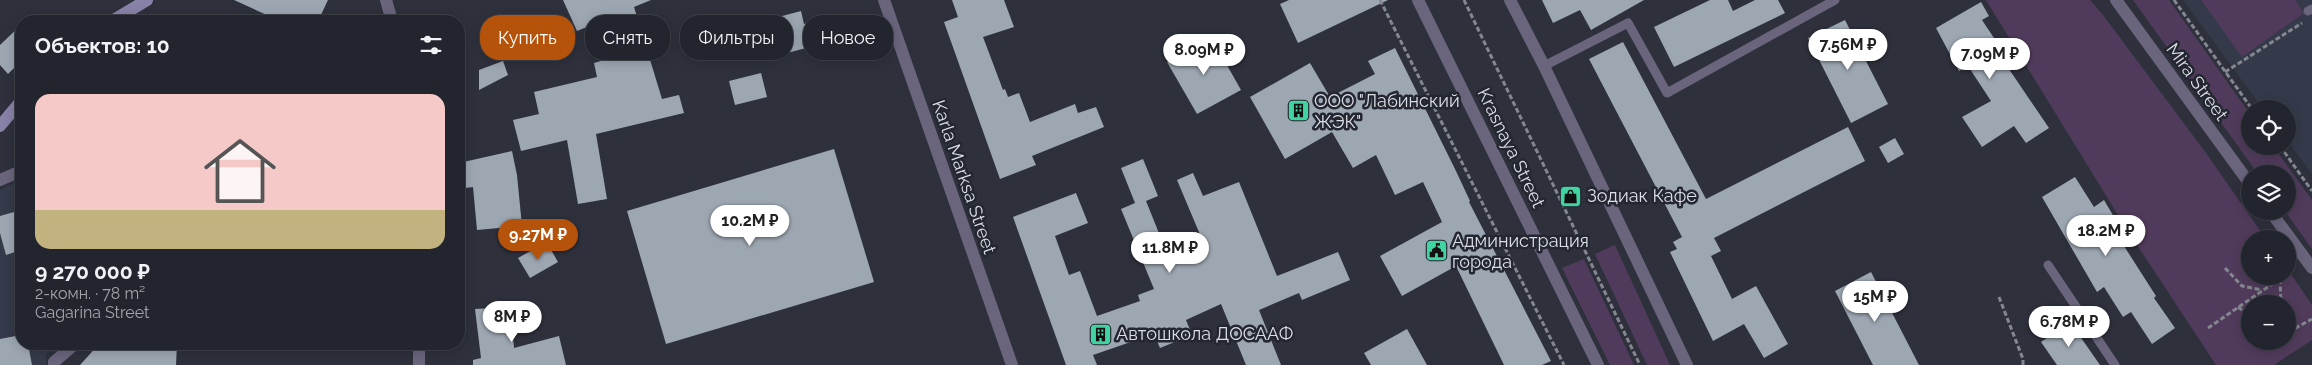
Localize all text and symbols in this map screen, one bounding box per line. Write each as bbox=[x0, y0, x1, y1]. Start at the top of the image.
chip: Купить bbox=[480, 15, 575, 60]
chip: Снять bbox=[585, 15, 670, 60]
chip: Фильтры bbox=[680, 15, 793, 60]
chip: Новое bbox=[803, 15, 893, 60]
pin: 7.56M ₽ bbox=[1802, 28, 1894, 71]
icon: filters bbox=[417, 31, 445, 59]
text: Объектов: 10 bbox=[35, 33, 170, 58]
pin: 8.09M ₽ bbox=[1158, 34, 1250, 76]
text: 7.56M ₽ bbox=[1819, 35, 1877, 54]
pin: 7.09M ₽ bbox=[1944, 38, 2036, 80]
street label: Mira Street bbox=[2162, 39, 2232, 124]
text: 8.09M ₽ bbox=[1174, 40, 1234, 59]
text: 7.09M ₽ bbox=[1961, 44, 2019, 63]
street label: Krasnaya Street bbox=[1473, 85, 1549, 211]
place label: ООО "Лабинский ЖЭК" bbox=[1314, 90, 1460, 132]
street label: Karla Marksa Street bbox=[928, 97, 1001, 257]
building icon: ООО "Лабинский ЖЭК" bbox=[1286, 99, 1310, 123]
map controls bbox=[2241, 100, 2296, 350]
button: locate bbox=[2241, 100, 2296, 155]
icon: home bbox=[195, 126, 285, 216]
button: layers bbox=[2241, 165, 2296, 220]
shop icon: Зодиак Кафе bbox=[1559, 184, 1583, 208]
place label: Зодиак Кафе bbox=[1587, 185, 1697, 206]
pin: 10.2M ₽ bbox=[704, 204, 796, 247]
text: 10.2M ₽ bbox=[721, 211, 779, 230]
pin: 18.2M ₽ bbox=[2060, 214, 2152, 257]
pin: 9.27M ₽ bbox=[492, 218, 584, 261]
text: 18.2M ₽ bbox=[2077, 221, 2135, 240]
text: 9.27M ₽ bbox=[509, 225, 567, 244]
place label: Администрация города bbox=[1452, 230, 1589, 272]
button: + bbox=[2241, 230, 2296, 285]
pin: 11.8M ₽ bbox=[1124, 232, 1216, 274]
text: 11.8M ₽ bbox=[1142, 238, 1198, 257]
public building icon: Администрация города bbox=[1424, 239, 1448, 263]
text: 9 270 000 ₽ bbox=[35, 259, 150, 284]
pin: 15M ₽ bbox=[1840, 280, 1910, 323]
text: 2-комн. · 78 m² bbox=[35, 284, 145, 303]
text: 15M ₽ bbox=[1853, 287, 1897, 306]
button: − bbox=[2241, 295, 2296, 350]
pin: 8M ₽ bbox=[482, 300, 542, 343]
text: Gagarina Street bbox=[35, 303, 149, 322]
pin: 6.78M ₽ bbox=[2023, 306, 2115, 348]
text: 8M ₽ bbox=[494, 307, 530, 326]
text: 6.78M ₽ bbox=[2040, 312, 2098, 331]
building icon: Автошкола ДОСААФ bbox=[1088, 322, 1112, 346]
place label: Автошкола ДОСААФ bbox=[1116, 323, 1293, 344]

